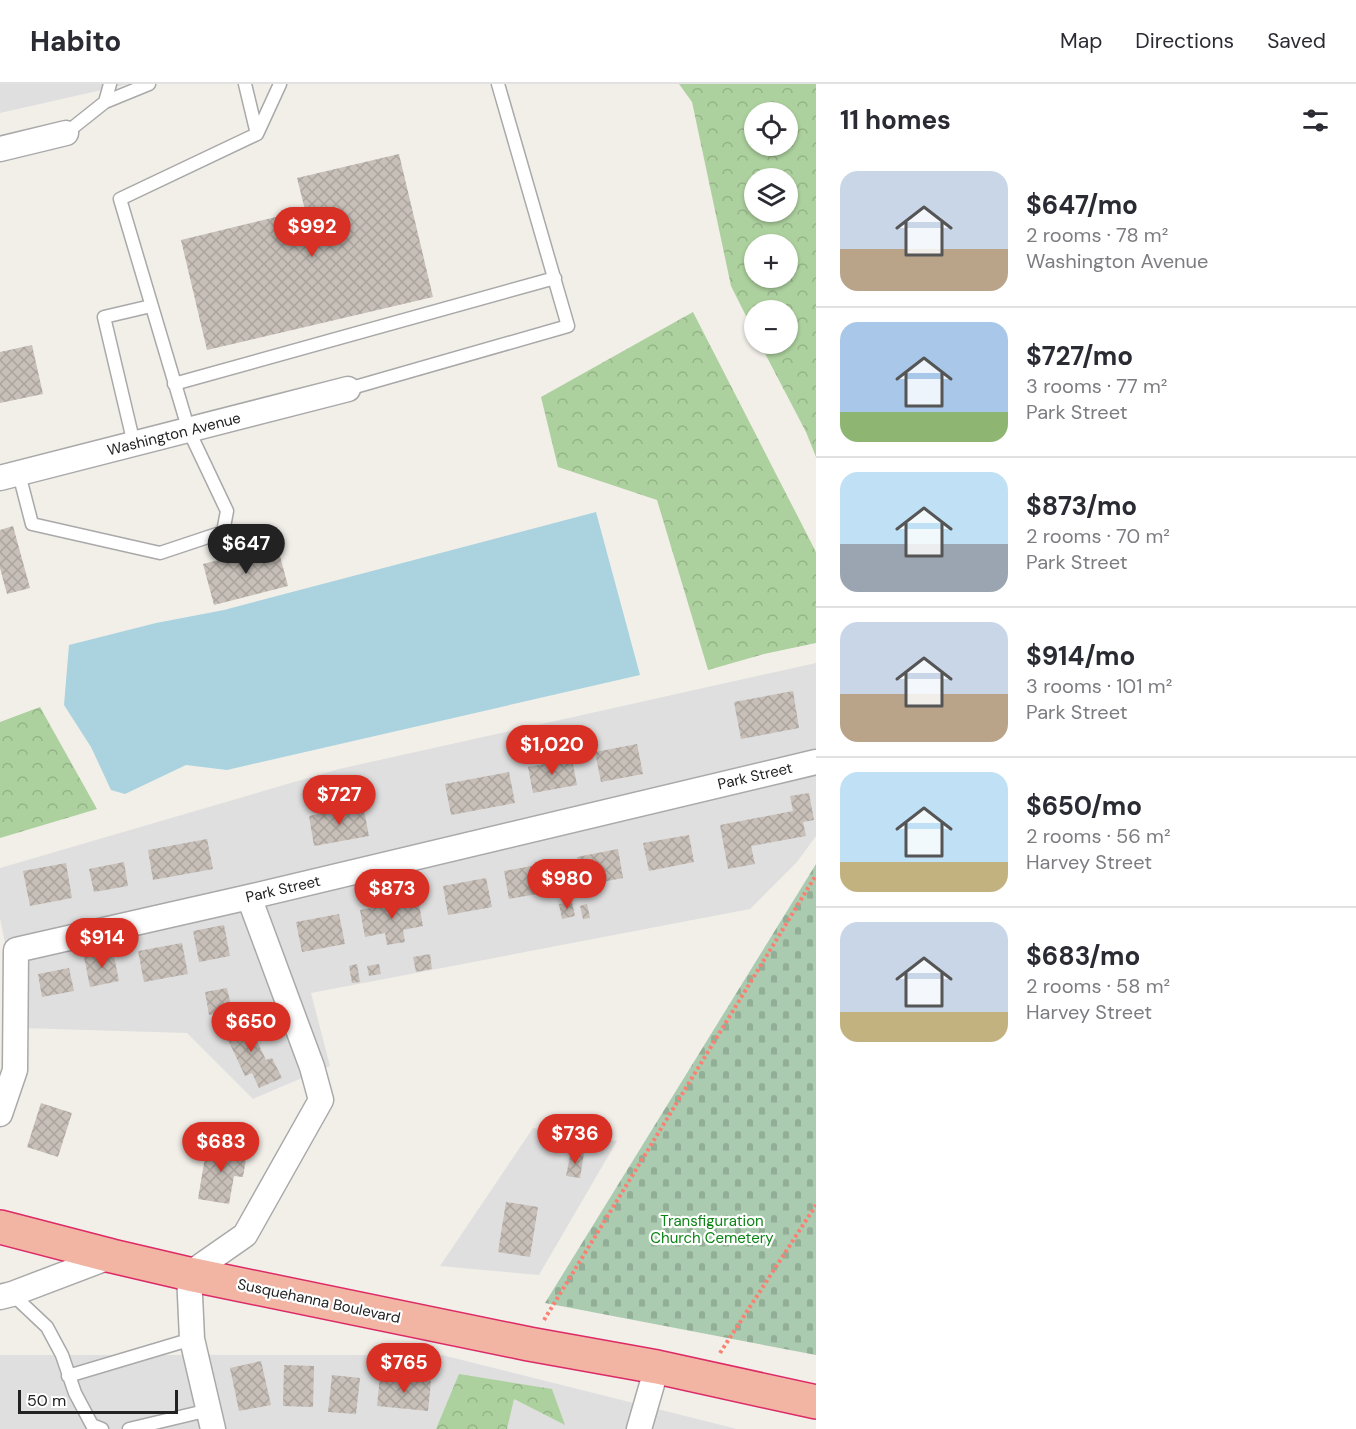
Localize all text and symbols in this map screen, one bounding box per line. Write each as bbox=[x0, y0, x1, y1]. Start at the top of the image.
text: Habito bbox=[30, 23, 121, 60]
text: Map bbox=[1060, 27, 1102, 55]
text: Directions bbox=[1135, 27, 1234, 55]
text: Saved bbox=[1267, 27, 1326, 55]
map controls bbox=[744, 102, 798, 354]
button: locate bbox=[744, 102, 798, 156]
text: 11 homes bbox=[840, 103, 951, 137]
icon: filters bbox=[1299, 104, 1332, 137]
button: layers bbox=[744, 168, 798, 222]
text: $647/mo bbox=[1026, 188, 1138, 222]
icon: home bbox=[888, 195, 960, 267]
pin: $992 bbox=[276, 207, 348, 258]
text: $992 bbox=[288, 213, 336, 239]
text: 2 rooms · 78 m² bbox=[1026, 222, 1168, 248]
button: + bbox=[744, 234, 798, 288]
text: Washington Avenue bbox=[1026, 248, 1208, 274]
button: − bbox=[744, 300, 798, 354]
text: $727/mo bbox=[1026, 339, 1133, 373]
icon: home bbox=[888, 346, 960, 418]
text: 3 rooms · 77 m² bbox=[1026, 373, 1167, 399]
text: Park Street bbox=[1026, 399, 1128, 425]
street label: Washington Avenue bbox=[105, 408, 243, 460]
text: $873/mo bbox=[1026, 489, 1137, 523]
icon: home bbox=[888, 496, 960, 568]
text: 2 rooms · 70 m² bbox=[1026, 523, 1170, 549]
pin: $647 bbox=[210, 524, 282, 575]
text: $647 bbox=[222, 530, 270, 556]
text: Park Street bbox=[1026, 549, 1128, 575]
text: $914/mo bbox=[1026, 639, 1135, 673]
icon: home bbox=[888, 646, 960, 718]
text: 3 rooms · 101 m² bbox=[1026, 673, 1172, 699]
text: Park Street bbox=[1026, 699, 1128, 725]
pin: $1,020 bbox=[503, 725, 601, 776]
text: $1,020 bbox=[520, 731, 584, 757]
street label: Park Street bbox=[716, 758, 794, 794]
pin: $727 bbox=[303, 775, 375, 826]
text: $727 bbox=[317, 781, 361, 807]
text: $650/mo bbox=[1026, 789, 1142, 823]
icon: home bbox=[888, 796, 960, 868]
text: 2 rooms · 56 m² bbox=[1026, 823, 1171, 849]
text: Harvey Street bbox=[1026, 849, 1152, 875]
pin: $980 bbox=[531, 859, 603, 910]
text: $980 bbox=[541, 865, 593, 891]
pin: $873 bbox=[356, 869, 428, 920]
street label: Park Street bbox=[244, 871, 322, 907]
text: $873 bbox=[368, 875, 416, 901]
pin: $914 bbox=[66, 918, 138, 969]
text: $914 bbox=[80, 924, 124, 950]
text: $683/mo bbox=[1026, 939, 1140, 973]
icon: home bbox=[888, 946, 960, 1018]
text: 2 rooms · 58 m² bbox=[1026, 973, 1170, 999]
text: Harvey Street bbox=[1026, 999, 1152, 1025]
pin: $650 bbox=[215, 1002, 287, 1053]
text: $650 bbox=[226, 1008, 276, 1034]
pin: $736 bbox=[539, 1114, 611, 1165]
text: $736 bbox=[551, 1120, 599, 1146]
pin: $683 bbox=[185, 1122, 257, 1173]
text: $683 bbox=[196, 1128, 246, 1154]
park label: Transfiguration Church Cemetery bbox=[650, 1211, 774, 1248]
street label: Susquehanna Boulevard bbox=[236, 1274, 402, 1328]
pin: $765 bbox=[368, 1343, 440, 1394]
text: $765 bbox=[380, 1349, 428, 1375]
scale bar bbox=[18, 1387, 178, 1414]
text: 50 m bbox=[27, 1390, 66, 1411]

